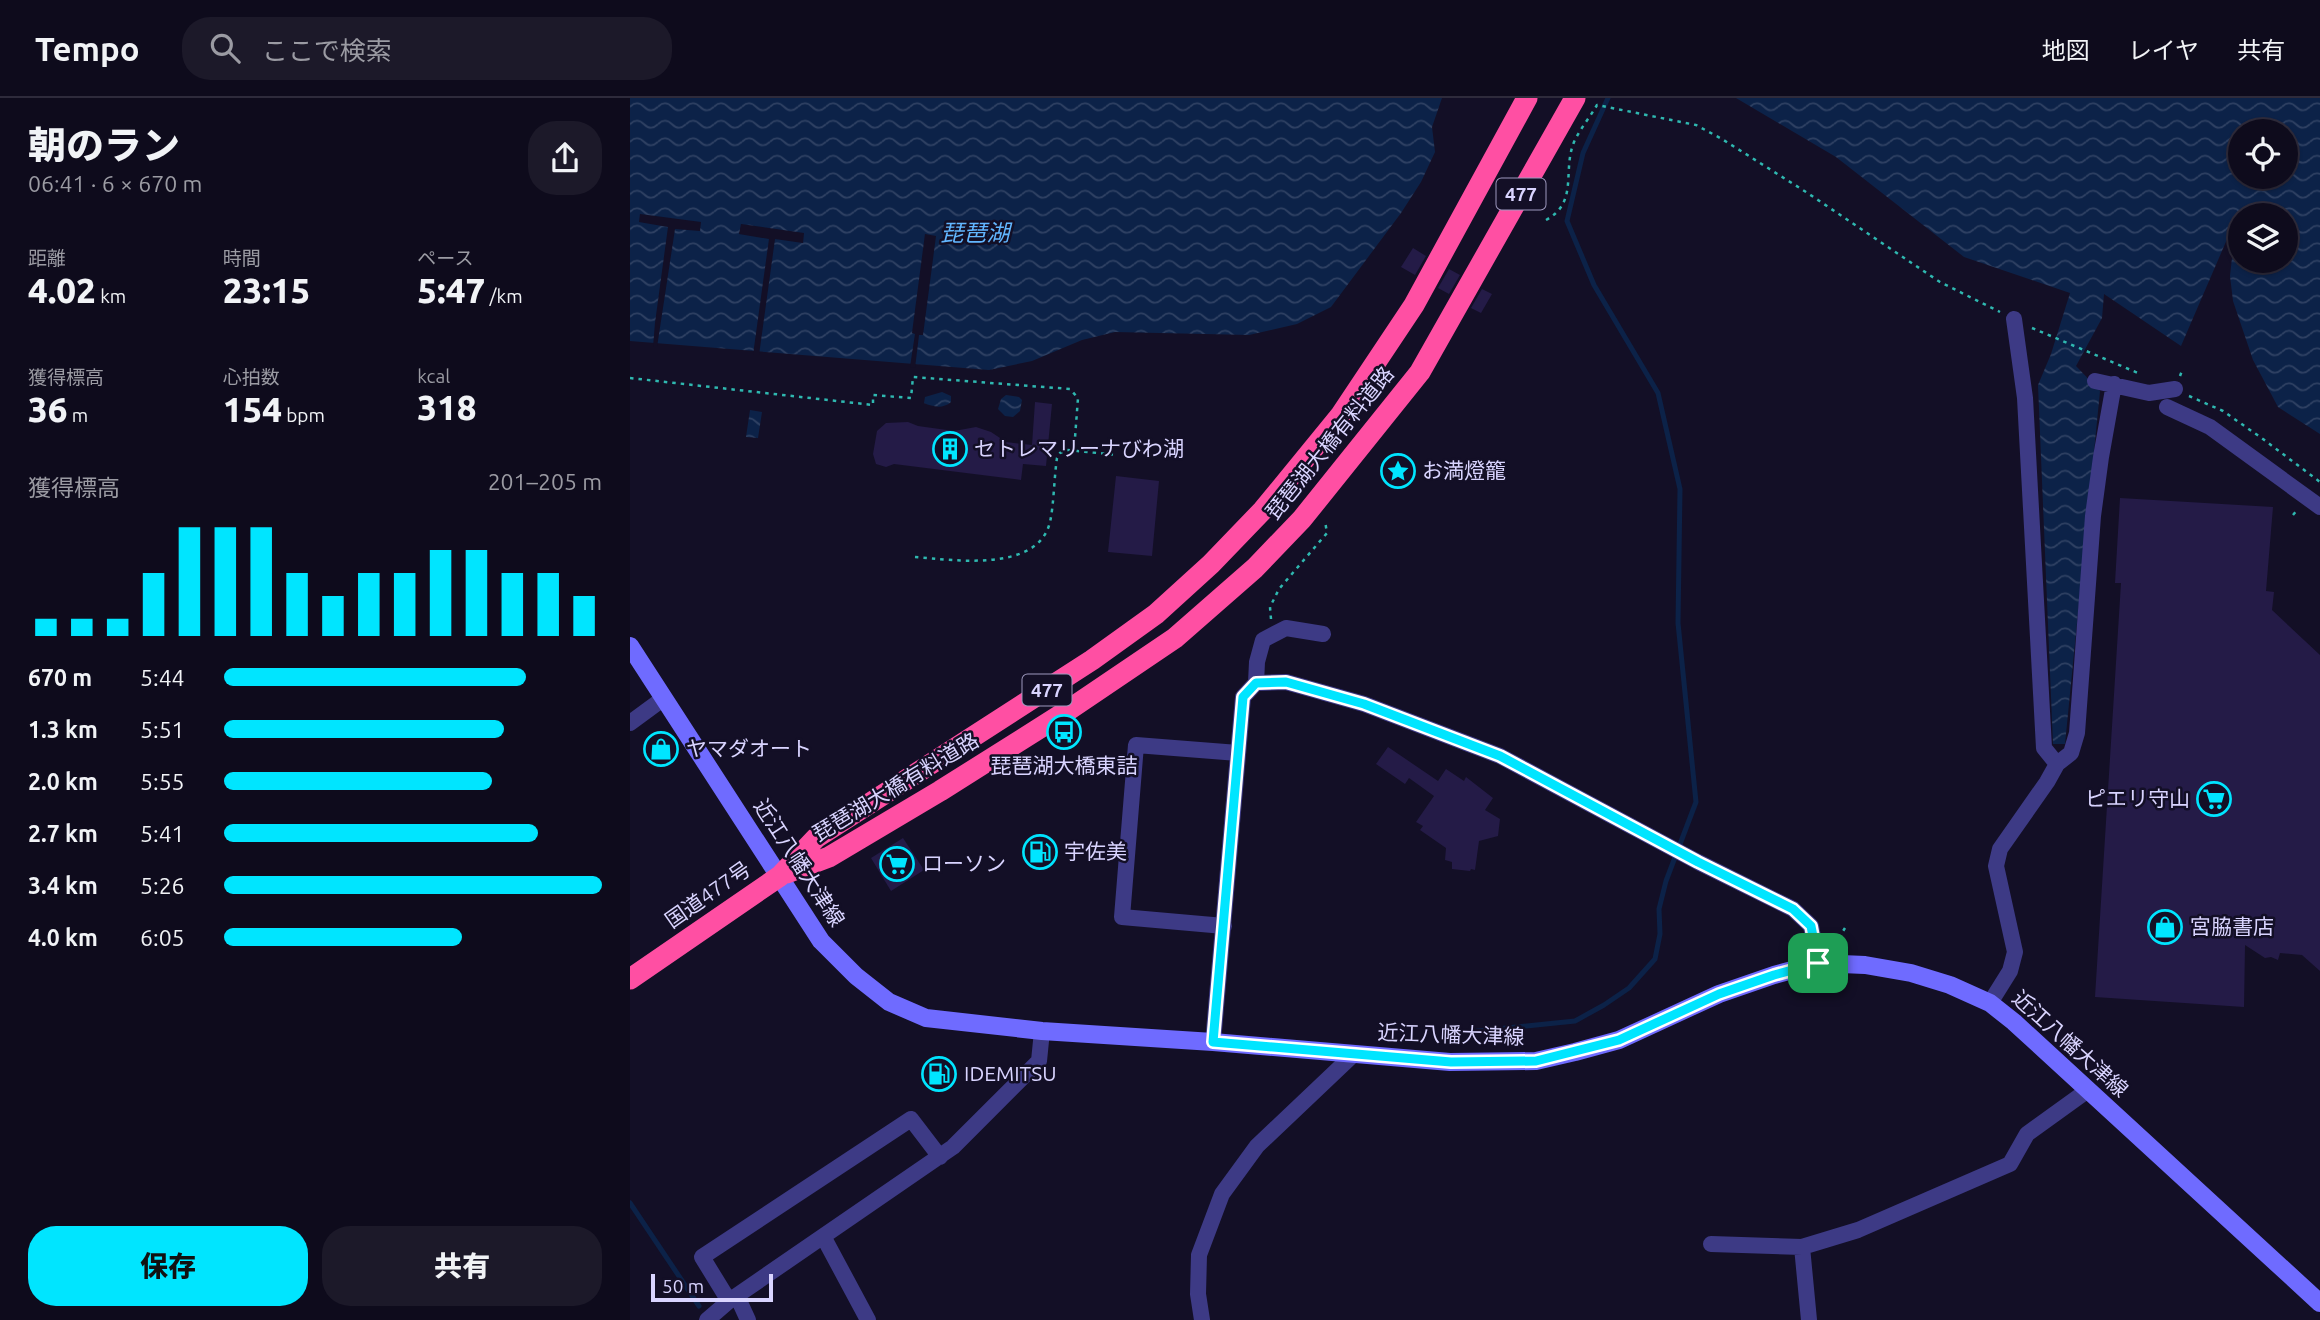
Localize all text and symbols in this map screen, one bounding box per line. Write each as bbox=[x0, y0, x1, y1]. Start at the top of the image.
search box bbox=[182, 17, 672, 80]
icon: search bbox=[206, 29, 244, 67]
text: Tempo bbox=[35, 30, 140, 67]
text: ここで検索 bbox=[262, 36, 392, 65]
text: 地図 bbox=[2042, 37, 2090, 64]
text: レイヤ bbox=[2128, 37, 2199, 64]
text: 共有 bbox=[2237, 37, 2285, 64]
map controls bbox=[2228, 119, 2298, 273]
button: locate bbox=[2228, 119, 2298, 189]
button: share bbox=[528, 121, 602, 195]
text: 朝のラン bbox=[28, 124, 180, 166]
text: 06:41 · 6 × 670 m bbox=[28, 171, 202, 196]
road number: 477 bbox=[1496, 178, 1546, 209]
button: layers bbox=[2228, 203, 2298, 273]
water label: 琵琶湖 bbox=[941, 220, 1013, 245]
text: 距離 bbox=[28, 247, 66, 269]
text: 時間 bbox=[223, 247, 261, 269]
text: ペース bbox=[417, 247, 473, 269]
text: 4.02 bbox=[28, 270, 96, 310]
text: 23:15 bbox=[223, 270, 310, 310]
text: 5:47 bbox=[417, 270, 485, 310]
text: km bbox=[96, 285, 126, 307]
text: /km bbox=[485, 285, 523, 307]
street label: 琵琶湖大橋有料道路 bbox=[1260, 361, 1398, 523]
text: kcal bbox=[417, 365, 450, 387]
text: 獲得標高 bbox=[28, 366, 104, 388]
text: 心拍数 bbox=[223, 366, 280, 388]
text: 318 bbox=[417, 387, 477, 427]
text: 36 bbox=[28, 389, 67, 429]
text: 154 bbox=[223, 389, 282, 429]
text: m bbox=[67, 404, 88, 426]
text: bpm bbox=[282, 404, 325, 426]
building icon: セトレマリーナびわ湖 bbox=[931, 430, 969, 468]
place label: セトレマリーナびわ湖 bbox=[974, 436, 1184, 460]
place icon: お満燈籠 bbox=[1379, 452, 1417, 490]
place label: お満燈籠 bbox=[1422, 458, 1506, 482]
text: 201–205 m bbox=[488, 469, 602, 494]
text: 獲得標高 bbox=[28, 475, 120, 500]
text: 670 m bbox=[28, 665, 92, 690]
text: 5:44 bbox=[140, 665, 185, 690]
road number: 477 bbox=[1022, 674, 1072, 706]
bus stop icon: 琵琶湖大橋東詰 bbox=[1045, 713, 1083, 751]
text: 1.3 km bbox=[28, 717, 98, 742]
text: 5:51 bbox=[140, 717, 185, 742]
street label: 琵琶湖大橋有料道路 bbox=[808, 727, 983, 845]
shop icon: ヤマダオート bbox=[642, 730, 680, 768]
place label: ヤマダオート bbox=[686, 736, 812, 760]
place label: 琵琶湖大橋東詰 bbox=[991, 753, 1138, 777]
text: 2.0 km bbox=[28, 769, 98, 794]
text: 5:55 bbox=[140, 769, 185, 794]
supermarket icon: ピエリ守山 bbox=[2195, 780, 2233, 818]
place label: ピエリ守山 bbox=[2085, 786, 2190, 810]
street label: 近江八幡大津線 bbox=[750, 794, 850, 931]
text: 2.7 km bbox=[28, 821, 98, 846]
text: 5:41 bbox=[140, 821, 185, 846]
fuel station icon: 宇佐美 bbox=[1021, 833, 1059, 871]
place label: 宇佐美 bbox=[1064, 839, 1127, 863]
supermarket icon: ローソン bbox=[878, 845, 916, 883]
place label: ローソン bbox=[922, 851, 1006, 875]
street label: 国道477号 bbox=[660, 856, 755, 932]
text: 3.4 km bbox=[28, 873, 98, 898]
text: 5:26 bbox=[140, 873, 185, 898]
shop icon: 宮脇書店 bbox=[2146, 908, 2184, 946]
place label: 宮脇書店 bbox=[2190, 914, 2274, 938]
text: 4.0 km bbox=[28, 925, 98, 950]
text: 6:05 bbox=[140, 925, 185, 950]
pin bbox=[1788, 933, 1848, 993]
icon: arrive bbox=[1799, 944, 1837, 982]
street label: 近江八幡大津線 bbox=[2008, 985, 2133, 1101]
street label: 近江八幡大津線 bbox=[1377, 1019, 1525, 1049]
fuel station icon: IDEMITSU bbox=[920, 1055, 958, 1093]
place label: IDEMITSU bbox=[964, 1061, 1057, 1085]
button: 保存 bbox=[28, 1226, 308, 1306]
button: 共有 bbox=[322, 1226, 602, 1306]
scale bar bbox=[651, 1271, 774, 1303]
text: 50 m bbox=[662, 1275, 704, 1297]

